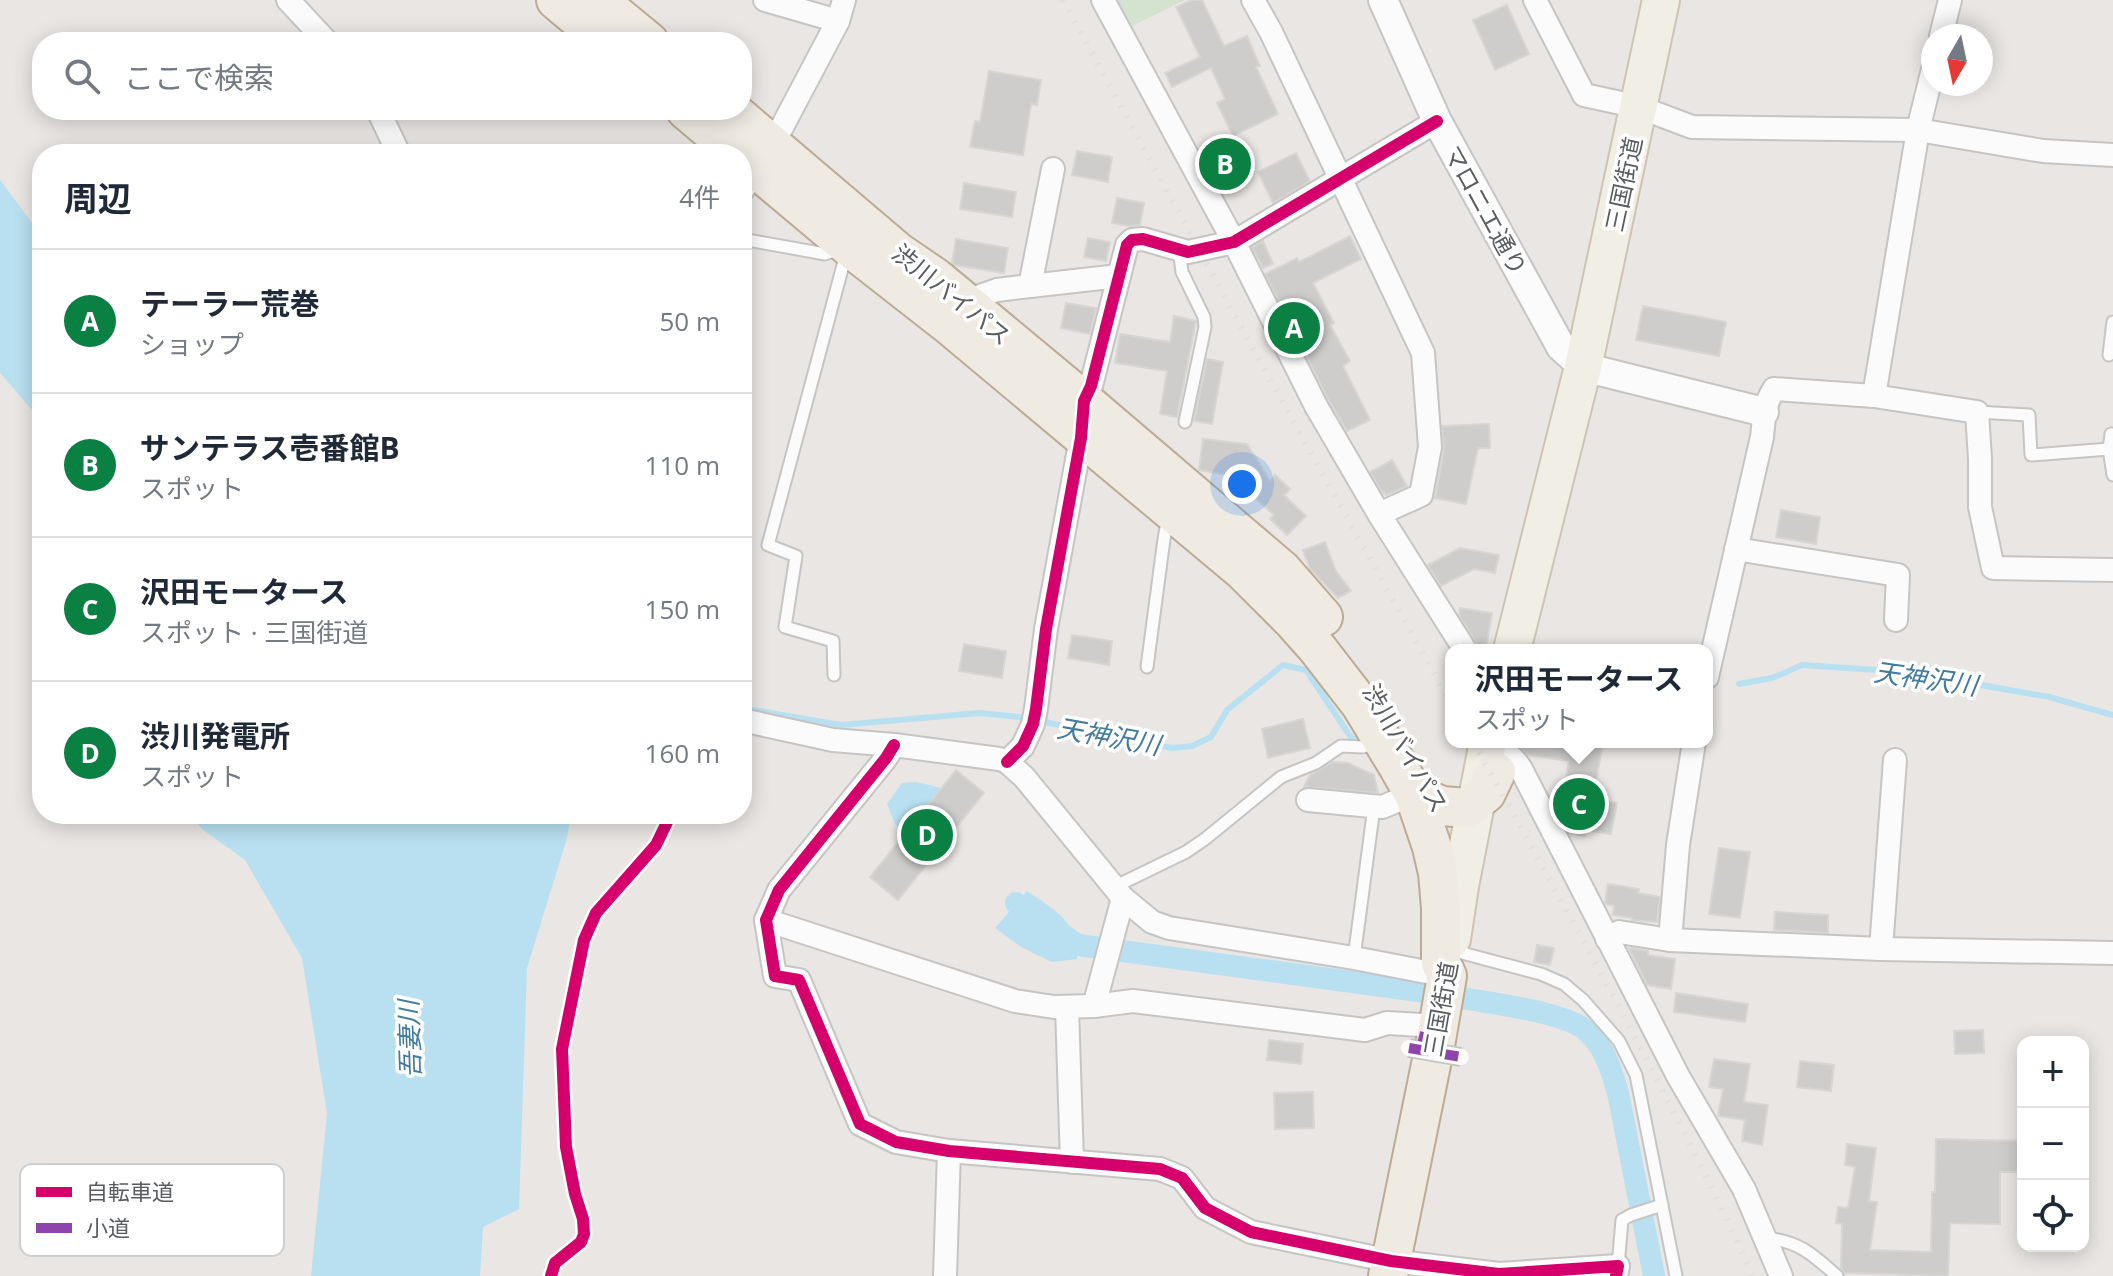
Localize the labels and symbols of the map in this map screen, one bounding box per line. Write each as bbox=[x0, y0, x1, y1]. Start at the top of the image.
north arrow bbox=[1921, 24, 1993, 96]
pin: B bbox=[1199, 134, 1251, 194]
street label: 三国街道 bbox=[1597, 134, 1649, 234]
street label: マロニエ通り bbox=[1437, 139, 1535, 281]
street label: 渋川バイパス bbox=[886, 236, 1018, 352]
pin: A bbox=[1268, 298, 1320, 358]
your location bbox=[1222, 464, 1262, 504]
water label: 天神沢川 bbox=[1872, 653, 1983, 703]
street label: 渋川バイパス bbox=[1356, 678, 1456, 818]
water label: 天神沢川 bbox=[1055, 709, 1166, 763]
pin: C bbox=[1553, 774, 1605, 834]
pin: D bbox=[901, 805, 953, 865]
street label: 三国街道 bbox=[1415, 959, 1465, 1059]
water label: 吾妻川 bbox=[390, 996, 428, 1079]
legend bbox=[20, 1164, 284, 1256]
text: 自転車道 bbox=[86, 1176, 174, 1206]
text: 小道 bbox=[86, 1212, 130, 1242]

